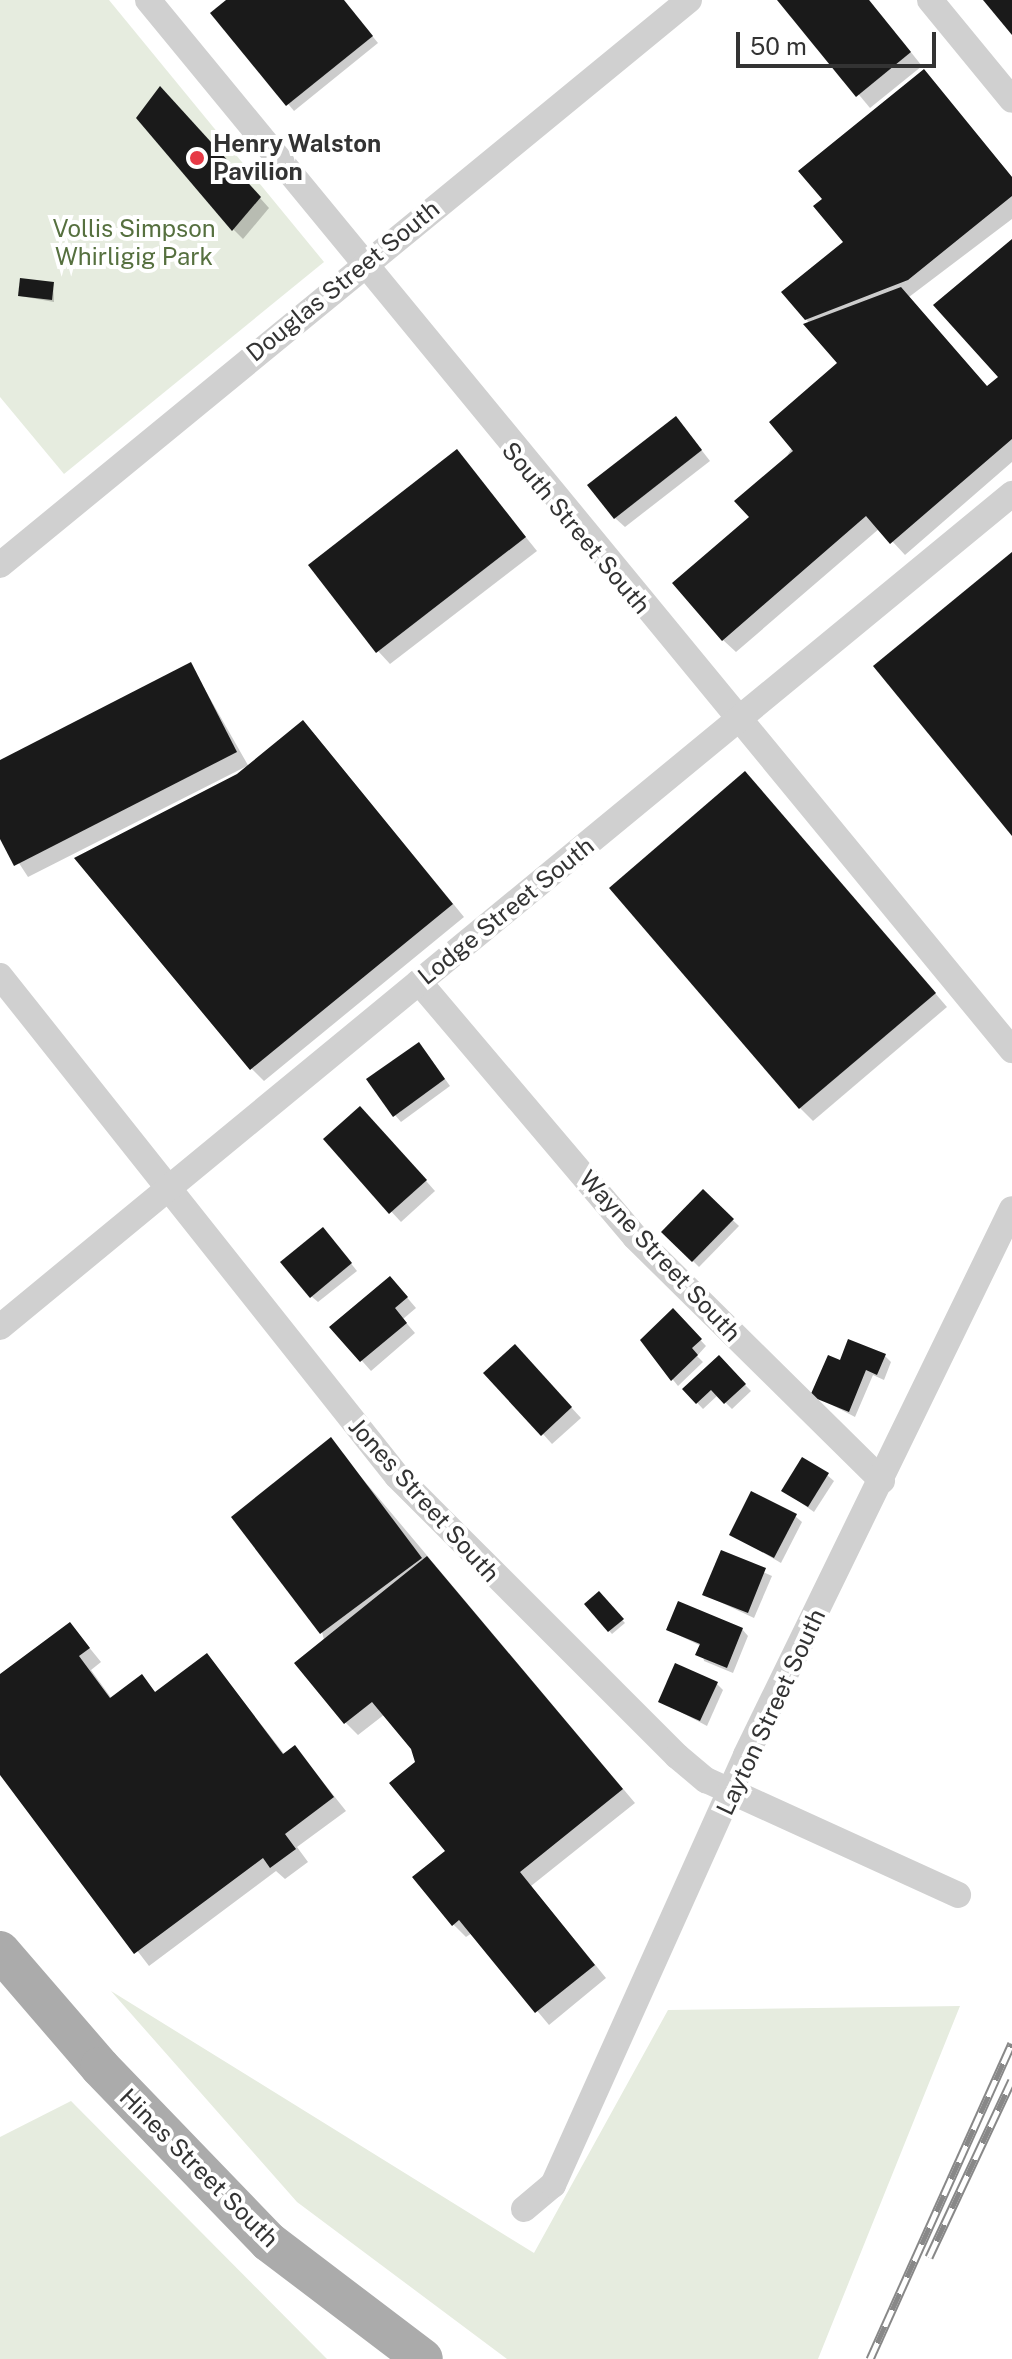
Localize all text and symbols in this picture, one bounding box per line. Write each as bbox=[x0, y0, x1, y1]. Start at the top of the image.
scale bar bbox=[740, 16, 940, 66]
text: 50 m bbox=[750, 32, 807, 60]
place label: Henry Walston Pavilion bbox=[213, 130, 382, 186]
marker: Henry Walston Pavilion bbox=[188, 149, 206, 167]
street label: Douglas Street South bbox=[241, 194, 445, 368]
park label: Vollis Simpson Whirligig Park bbox=[52, 215, 216, 271]
street label: South Street South bbox=[496, 436, 656, 620]
street label: Lodge Street South bbox=[412, 831, 600, 991]
street label: Wayne Street South bbox=[573, 1164, 747, 1348]
street label: Jones Street South bbox=[343, 1412, 505, 1588]
street label: Layton Street South bbox=[711, 1604, 831, 1820]
street label: Hines Street South bbox=[114, 2083, 284, 2253]

